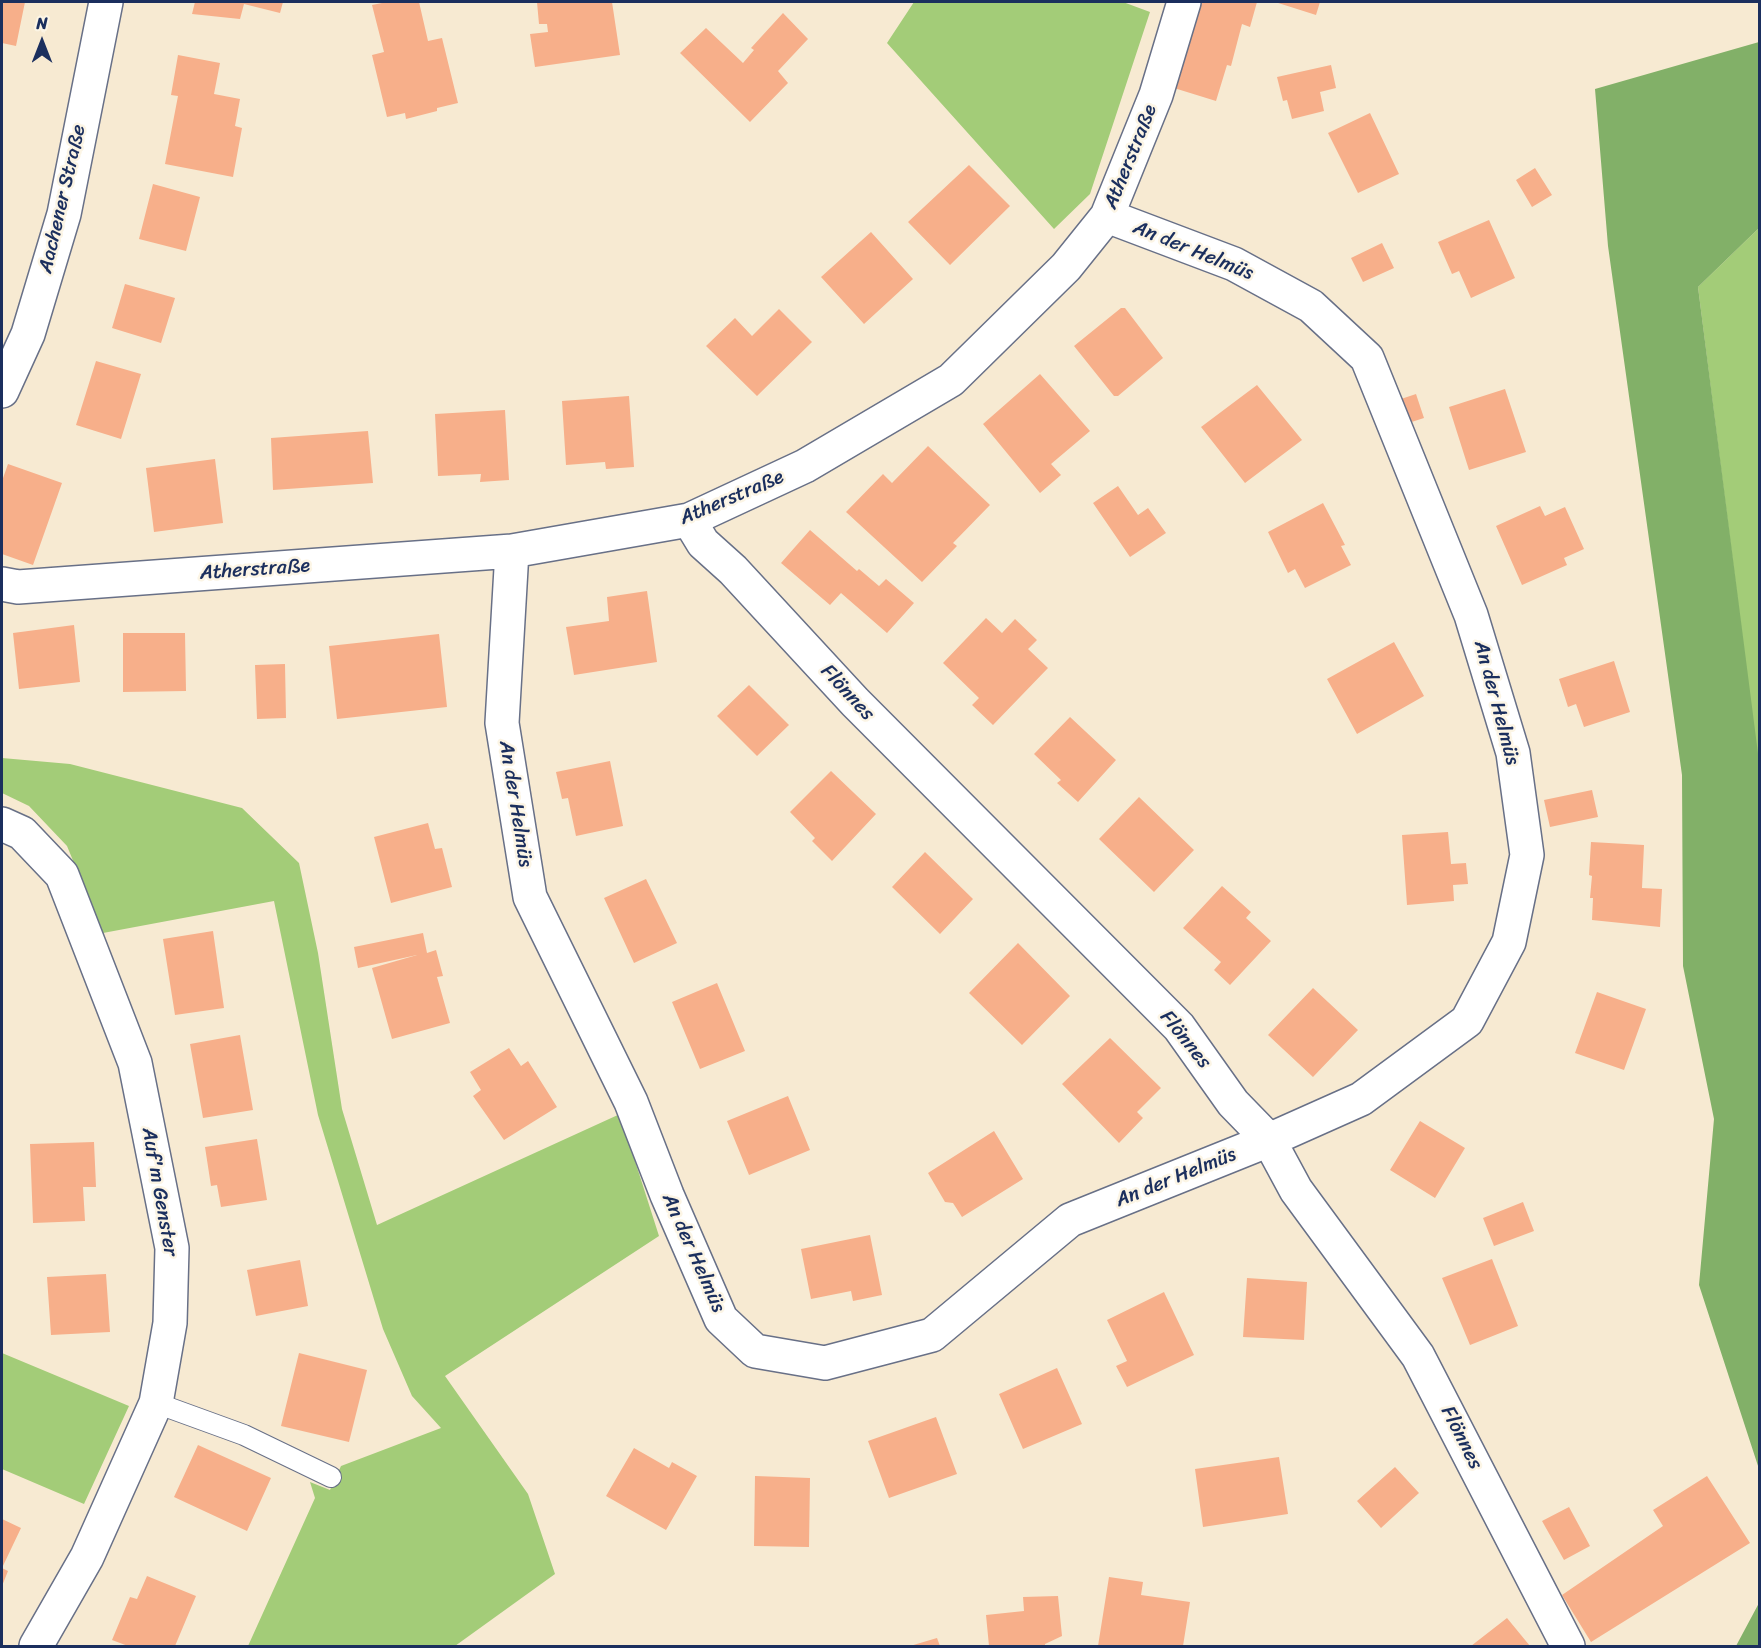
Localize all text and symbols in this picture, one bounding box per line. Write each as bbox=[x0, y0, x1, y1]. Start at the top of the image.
text: N bbox=[36, 9, 48, 38]
north arrow bbox=[12, 12, 72, 72]
street label: Atherstraße bbox=[1099, 101, 1163, 213]
street label: Aachener Straße bbox=[34, 123, 92, 275]
street label: An der Helmüs bbox=[1129, 216, 1257, 286]
street label: Atherstraße bbox=[676, 465, 788, 531]
street label: Atherstraße bbox=[199, 554, 311, 586]
street label: An der Helmüs bbox=[1468, 638, 1524, 768]
street label: Flönnes bbox=[815, 660, 879, 726]
street label: An der Helmüs bbox=[493, 739, 537, 869]
street label: Flönnes bbox=[1154, 1006, 1216, 1074]
street label: Auf'm Genster bbox=[136, 1126, 182, 1258]
street label: An der Helmüs bbox=[1112, 1143, 1240, 1213]
street label: An der Helmüs bbox=[656, 1190, 730, 1316]
street label: Flönnes bbox=[1435, 1402, 1487, 1474]

